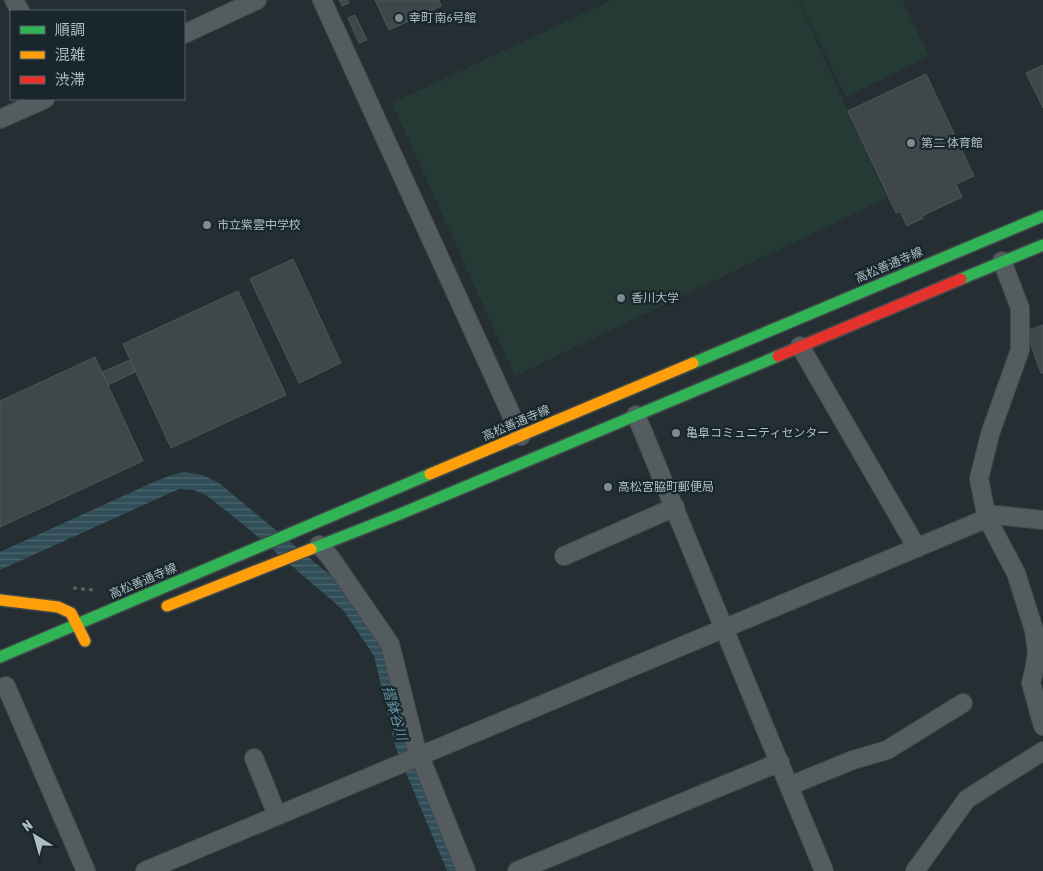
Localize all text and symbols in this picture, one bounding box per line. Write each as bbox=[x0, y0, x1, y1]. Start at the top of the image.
legend bbox=[10, 10, 185, 100]
place label: 幸町 南6号館 bbox=[409, 11, 476, 25]
marker: 幸町 南6号館 bbox=[393, 12, 405, 24]
text: 順調 bbox=[55, 21, 85, 38]
text: 混雑 bbox=[55, 46, 85, 63]
text: 渋滞 bbox=[55, 71, 85, 88]
place label: 第二 体育館 bbox=[921, 136, 983, 150]
marker: 第二 体育館 bbox=[905, 137, 917, 149]
place label: 市立紫雲中学校 bbox=[217, 218, 301, 232]
marker: 市立紫雲中学校 bbox=[201, 219, 213, 231]
street label: 高松善通寺線 bbox=[853, 244, 925, 286]
place label: 香川大学 bbox=[631, 291, 679, 305]
marker: 香川大学 bbox=[615, 292, 627, 304]
street label: 高松善通寺線 bbox=[480, 402, 552, 444]
place label: 亀阜コミュニティセンター bbox=[686, 426, 829, 440]
marker: 亀阜コミュニティセンター bbox=[670, 427, 682, 439]
place label: 高松宮脇町郵便局 bbox=[618, 480, 714, 494]
marker: 高松宮脇町郵便局 bbox=[602, 481, 614, 493]
street label: 高松善通寺線 bbox=[107, 560, 179, 602]
water label: 摺鉢谷川 bbox=[380, 684, 411, 744]
north arrow bbox=[10, 811, 60, 861]
text: N bbox=[19, 817, 35, 834]

